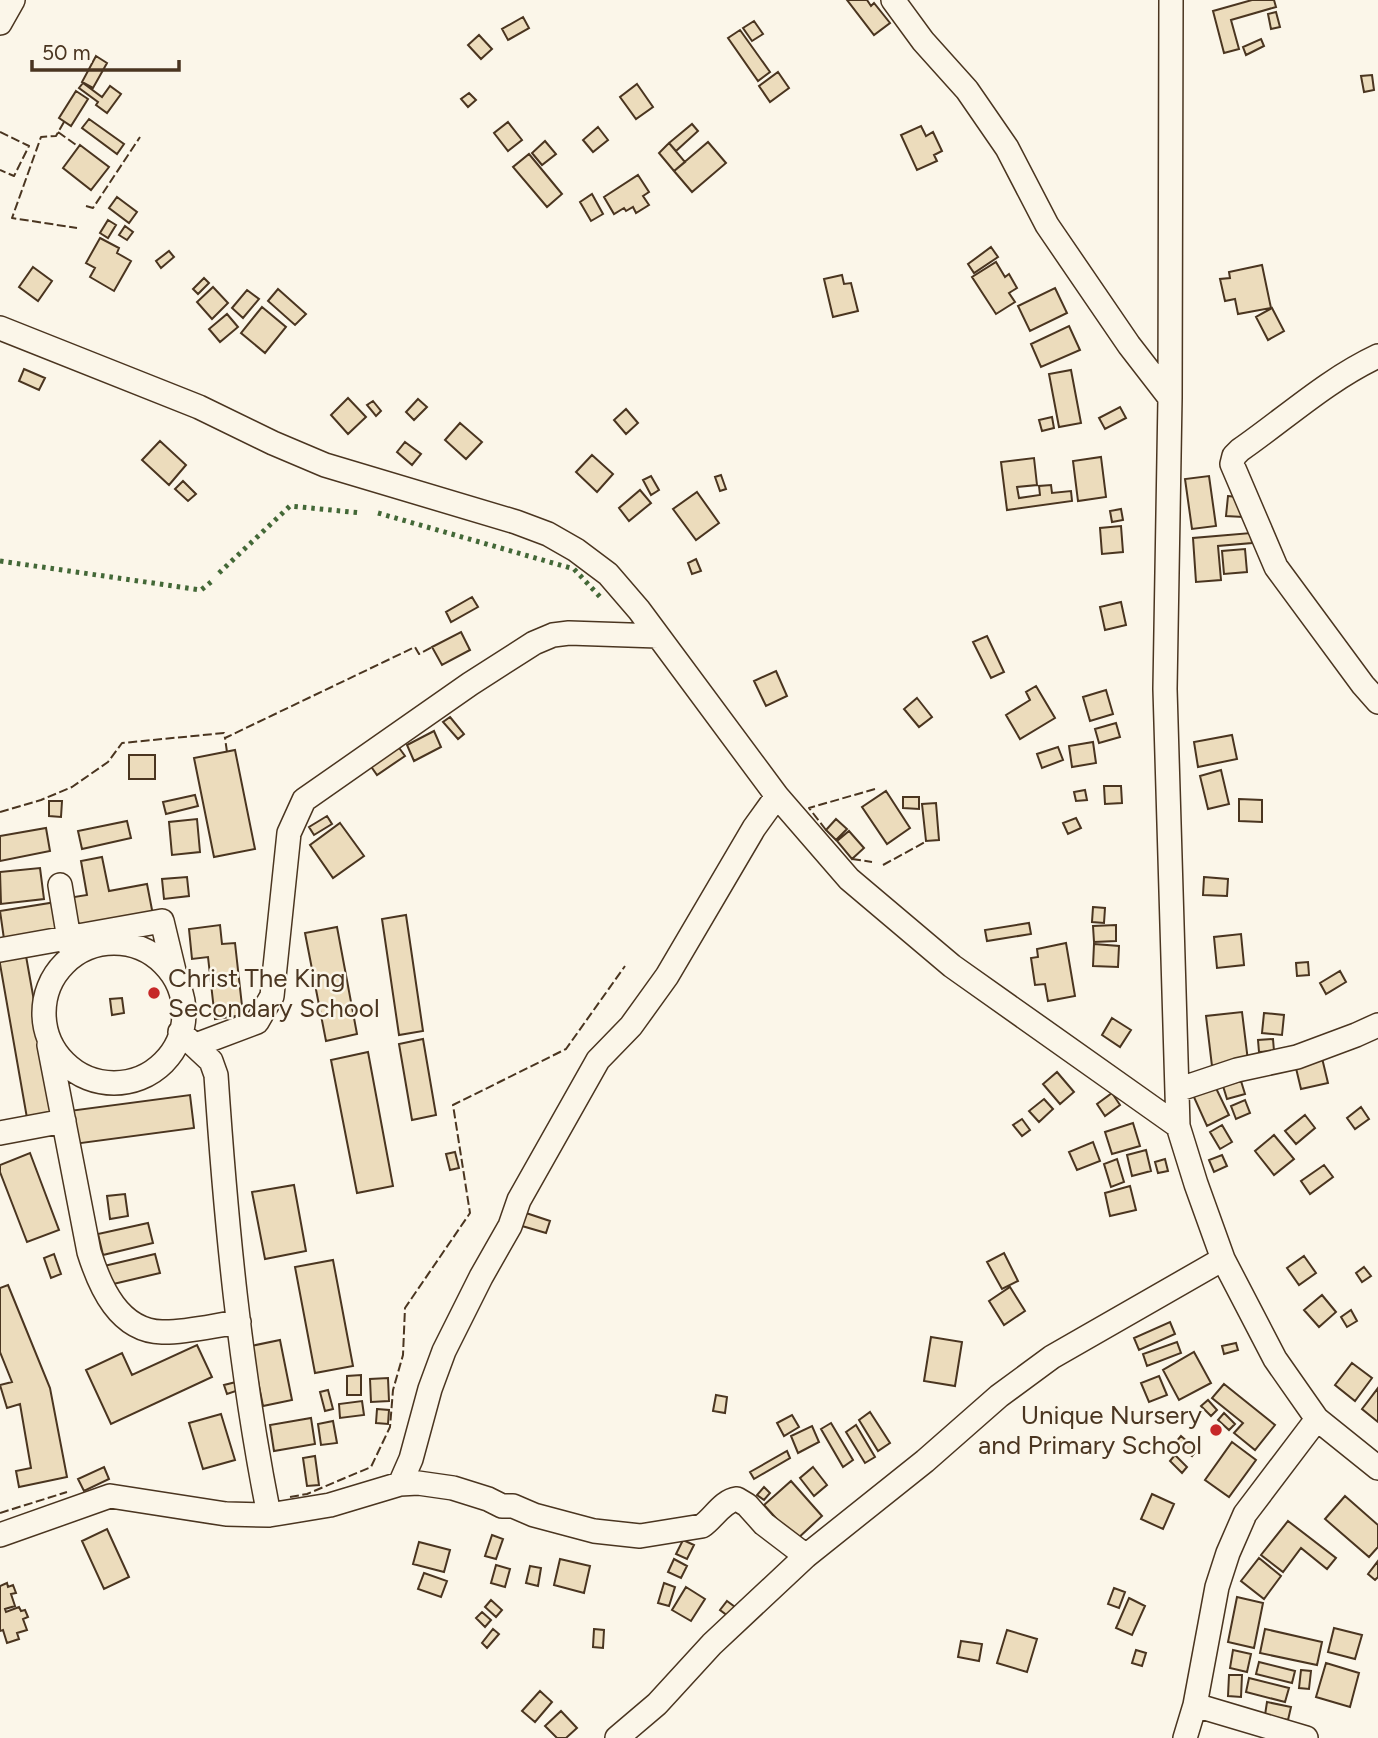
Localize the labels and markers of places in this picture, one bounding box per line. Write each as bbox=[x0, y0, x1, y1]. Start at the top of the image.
place label: Christ The King Secondary School bbox=[168, 962, 380, 1024]
marker: Christ The King Secondary School bbox=[146, 985, 162, 1001]
place label: Unique Nursery and Primary School bbox=[978, 1399, 1202, 1461]
marker: Unique Nursery and Primary School bbox=[1208, 1422, 1224, 1438]

